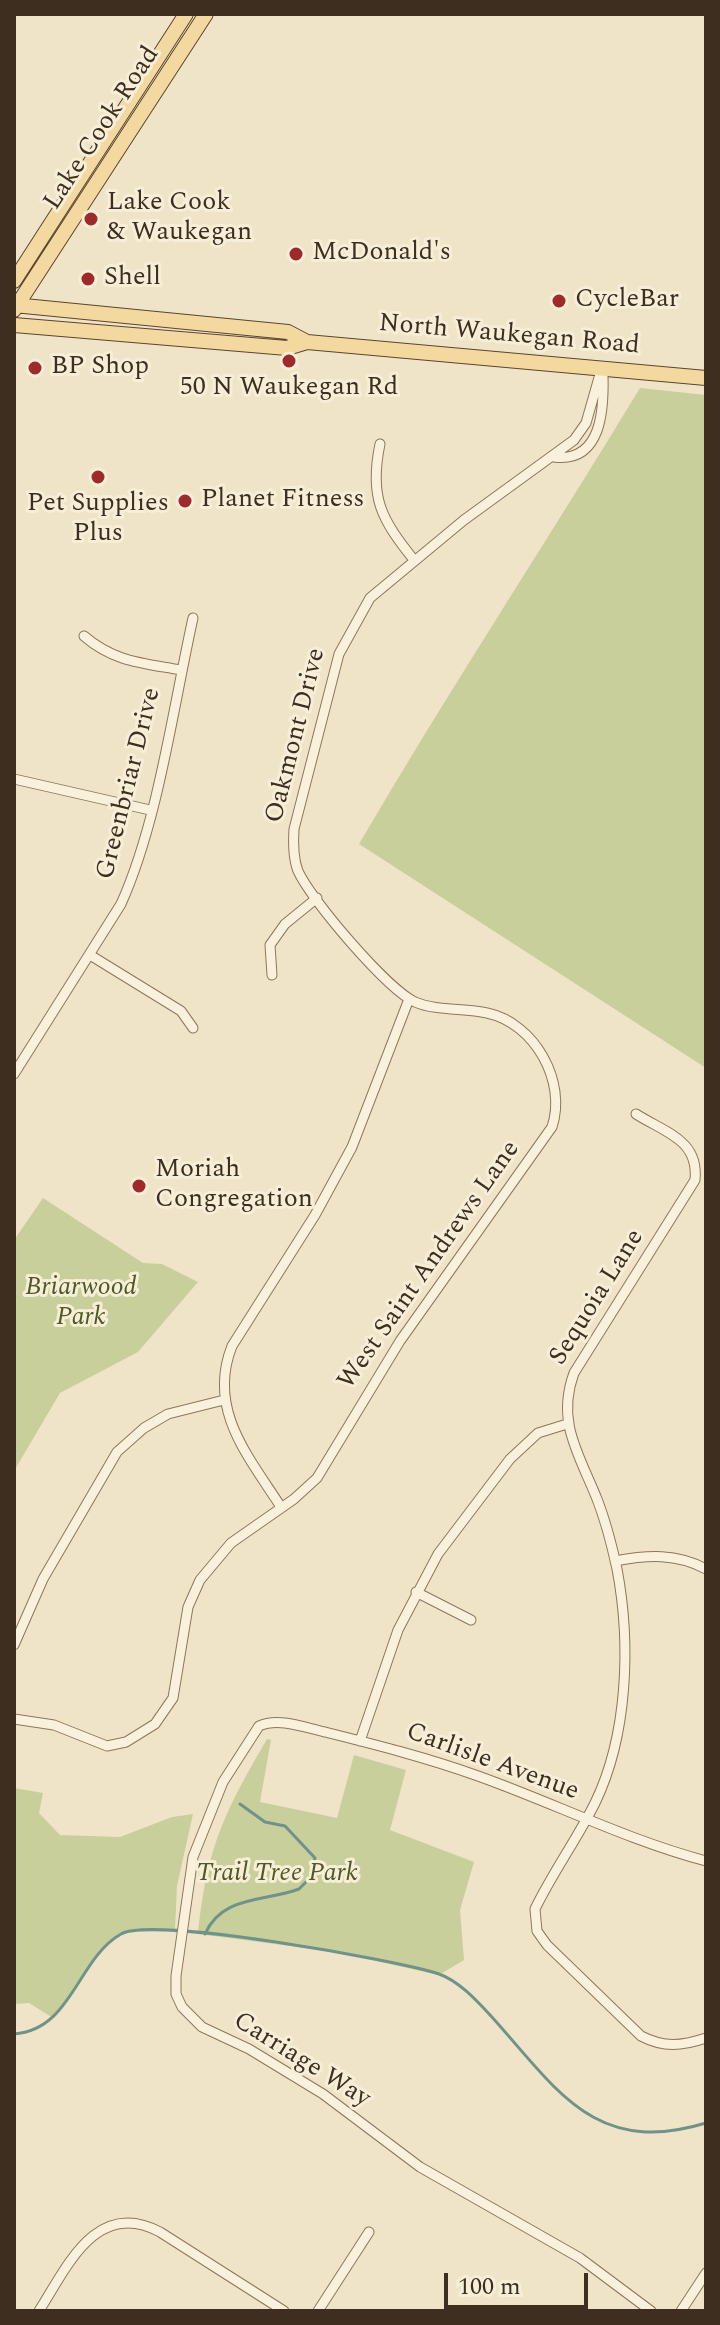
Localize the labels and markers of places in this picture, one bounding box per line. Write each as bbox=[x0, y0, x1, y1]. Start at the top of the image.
place label: Lake Cook & Waukegan bbox=[107, 188, 252, 250]
marker: Lake Cook & Waukegan bbox=[82, 210, 100, 228]
place label: McDonald's bbox=[312, 238, 451, 270]
marker: McDonald's bbox=[287, 245, 305, 263]
place label: Shell bbox=[104, 263, 161, 295]
marker: Shell bbox=[79, 270, 97, 288]
place label: CycleBar bbox=[575, 285, 679, 317]
marker: CycleBar bbox=[550, 292, 568, 310]
place label: BP Shop bbox=[51, 352, 149, 384]
marker: 50 N Waukegan Rd bbox=[280, 352, 298, 370]
marker: BP Shop bbox=[26, 359, 44, 377]
place label: 50 N Waukegan Rd bbox=[180, 373, 398, 405]
marker: Pet Supplies Plus bbox=[89, 468, 107, 486]
place label: Planet Fitness bbox=[201, 485, 365, 517]
place label: Pet Supplies Plus bbox=[27, 489, 169, 550]
marker: Planet Fitness bbox=[176, 492, 194, 510]
place label: Moriah Congregation bbox=[155, 1155, 313, 1216]
marker: Moriah Congregation bbox=[130, 1177, 148, 1195]

